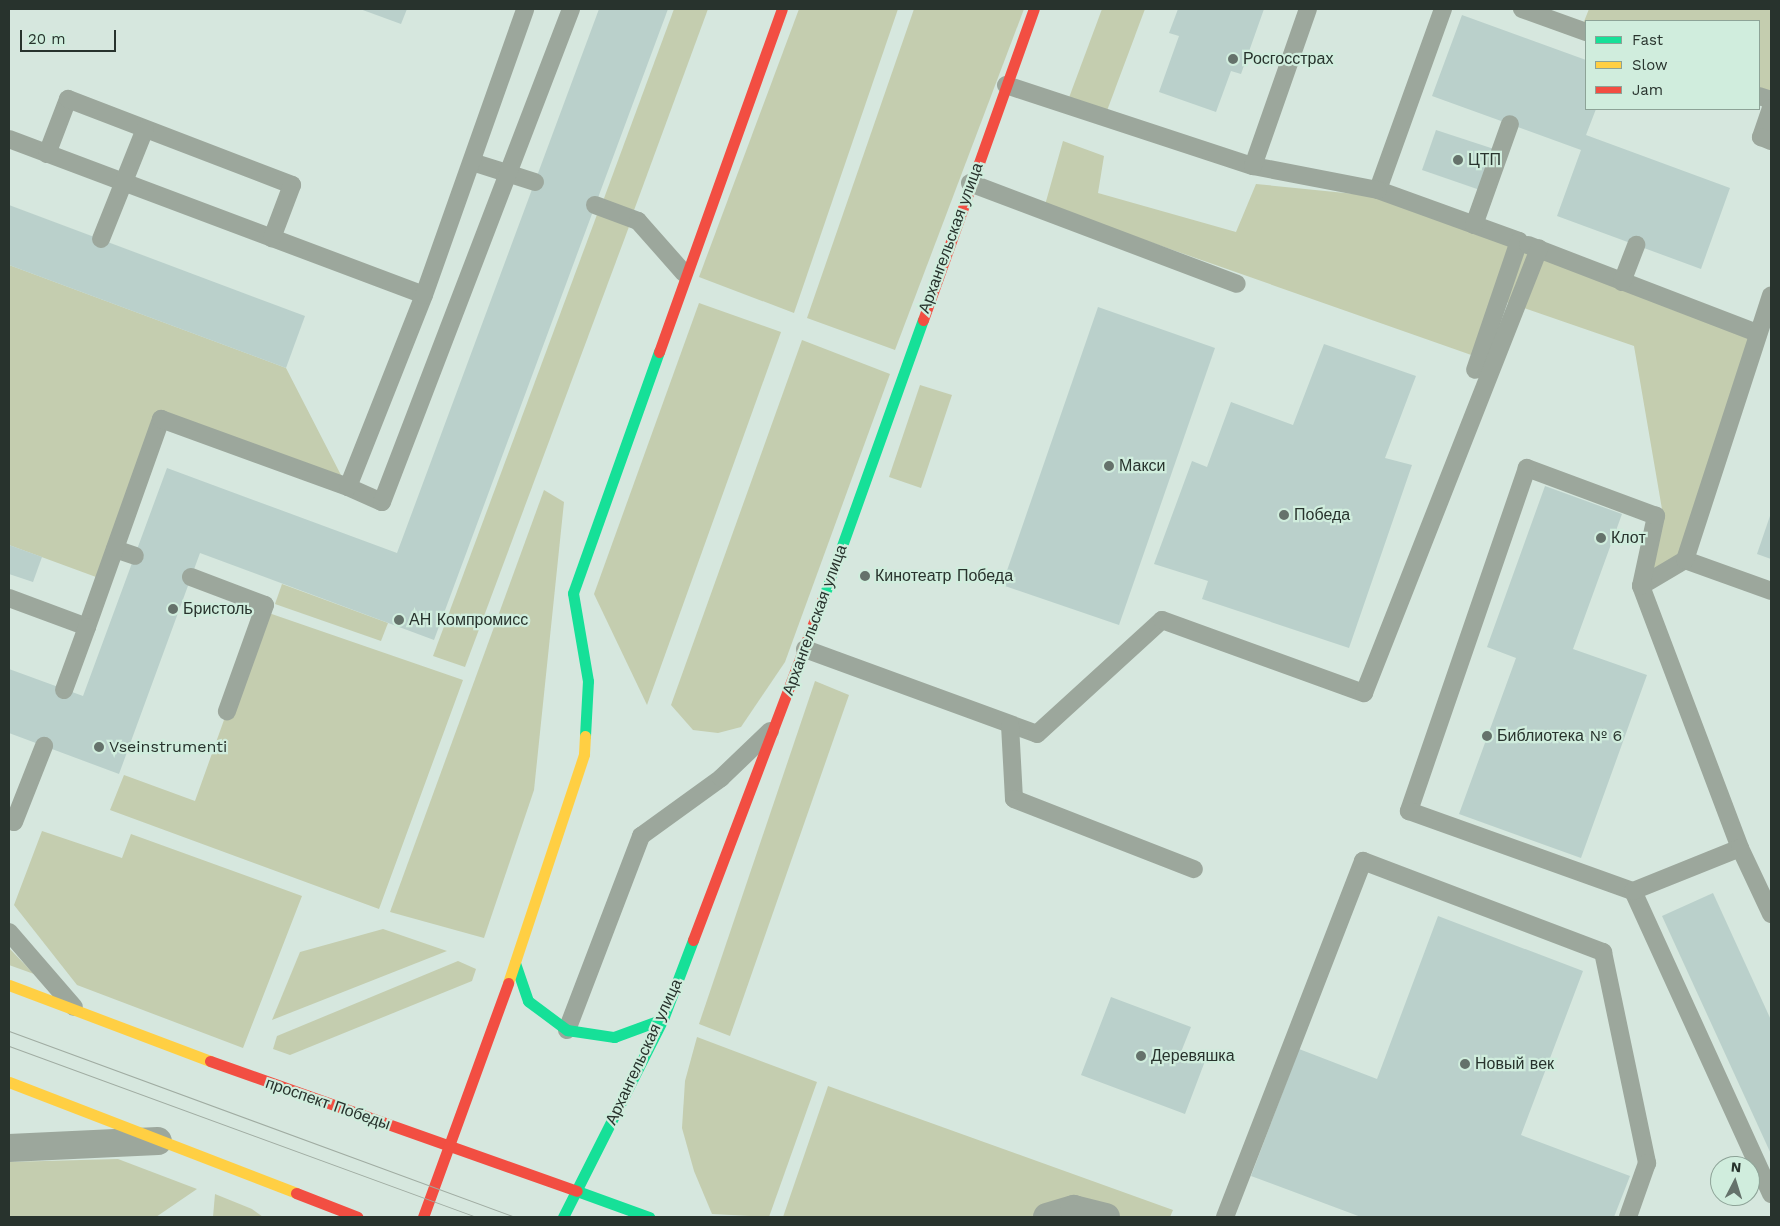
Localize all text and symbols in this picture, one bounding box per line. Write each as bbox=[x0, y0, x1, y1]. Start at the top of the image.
scale bar bbox=[22, 20, 119, 52]
legend bbox=[1585, 20, 1760, 110]
text: 20 m bbox=[28, 30, 66, 48]
text: Fast bbox=[1632, 31, 1663, 49]
place label: Росгосстрах bbox=[1243, 49, 1333, 69]
marker: Росгосстрах bbox=[1227, 53, 1239, 65]
text: Slow bbox=[1632, 56, 1668, 74]
text: Jam bbox=[1632, 81, 1663, 99]
place label: ЦТП bbox=[1468, 150, 1501, 170]
marker: ЦТП bbox=[1452, 154, 1464, 166]
street label: Архангельская улица bbox=[915, 160, 987, 316]
place label: Макси bbox=[1119, 456, 1166, 476]
marker: Макси bbox=[1103, 460, 1115, 472]
place label: Победа bbox=[1294, 505, 1350, 525]
marker: Победа bbox=[1278, 509, 1290, 521]
place label: Клот bbox=[1611, 528, 1646, 548]
marker: Клот bbox=[1595, 532, 1607, 544]
street label: Архангельская улица bbox=[779, 542, 851, 698]
place label: Кинотеатр Победа bbox=[875, 566, 1013, 586]
marker: Кинотеатр Победа bbox=[859, 570, 871, 582]
place label: Бристоль bbox=[183, 599, 253, 619]
marker: Бристоль bbox=[167, 603, 179, 615]
place label: АН Компромисс bbox=[409, 610, 528, 630]
marker: АН Компромисс bbox=[393, 614, 405, 626]
place label: Библиотека № 6 bbox=[1497, 726, 1622, 746]
marker: Библиотека № 6 bbox=[1481, 730, 1493, 742]
place label: Vseinstrumenti bbox=[109, 737, 227, 757]
marker: Vseinstrumenti bbox=[93, 741, 105, 753]
street label: Архангельская улица bbox=[602, 976, 686, 1128]
place label: Деревяшка bbox=[1151, 1046, 1235, 1066]
marker: Деревяшка bbox=[1135, 1050, 1147, 1062]
place label: Новый век bbox=[1475, 1054, 1554, 1074]
marker: Новый век bbox=[1459, 1058, 1471, 1070]
street label: проспект Победы bbox=[263, 1074, 393, 1134]
north arrow bbox=[1710, 1156, 1760, 1206]
text: N bbox=[1730, 1159, 1742, 1175]

